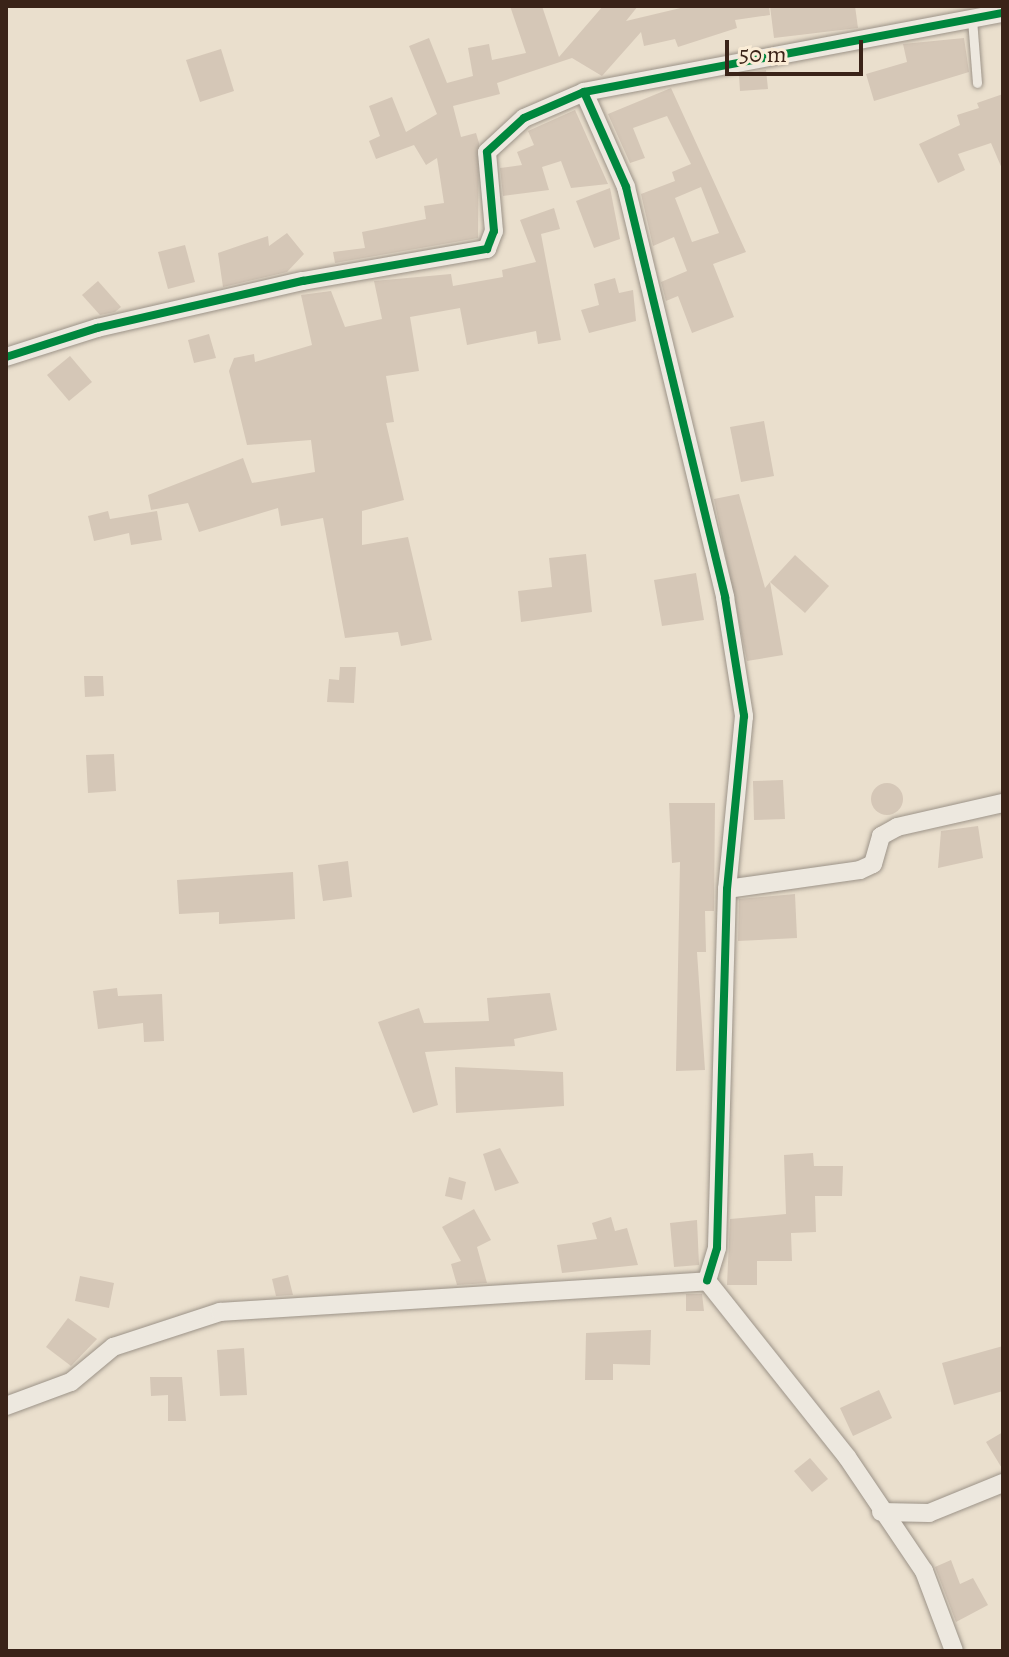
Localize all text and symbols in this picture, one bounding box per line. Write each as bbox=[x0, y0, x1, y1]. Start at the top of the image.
scale bar bbox=[729, 24, 867, 74]
text: 50 m bbox=[739, 38, 787, 70]

